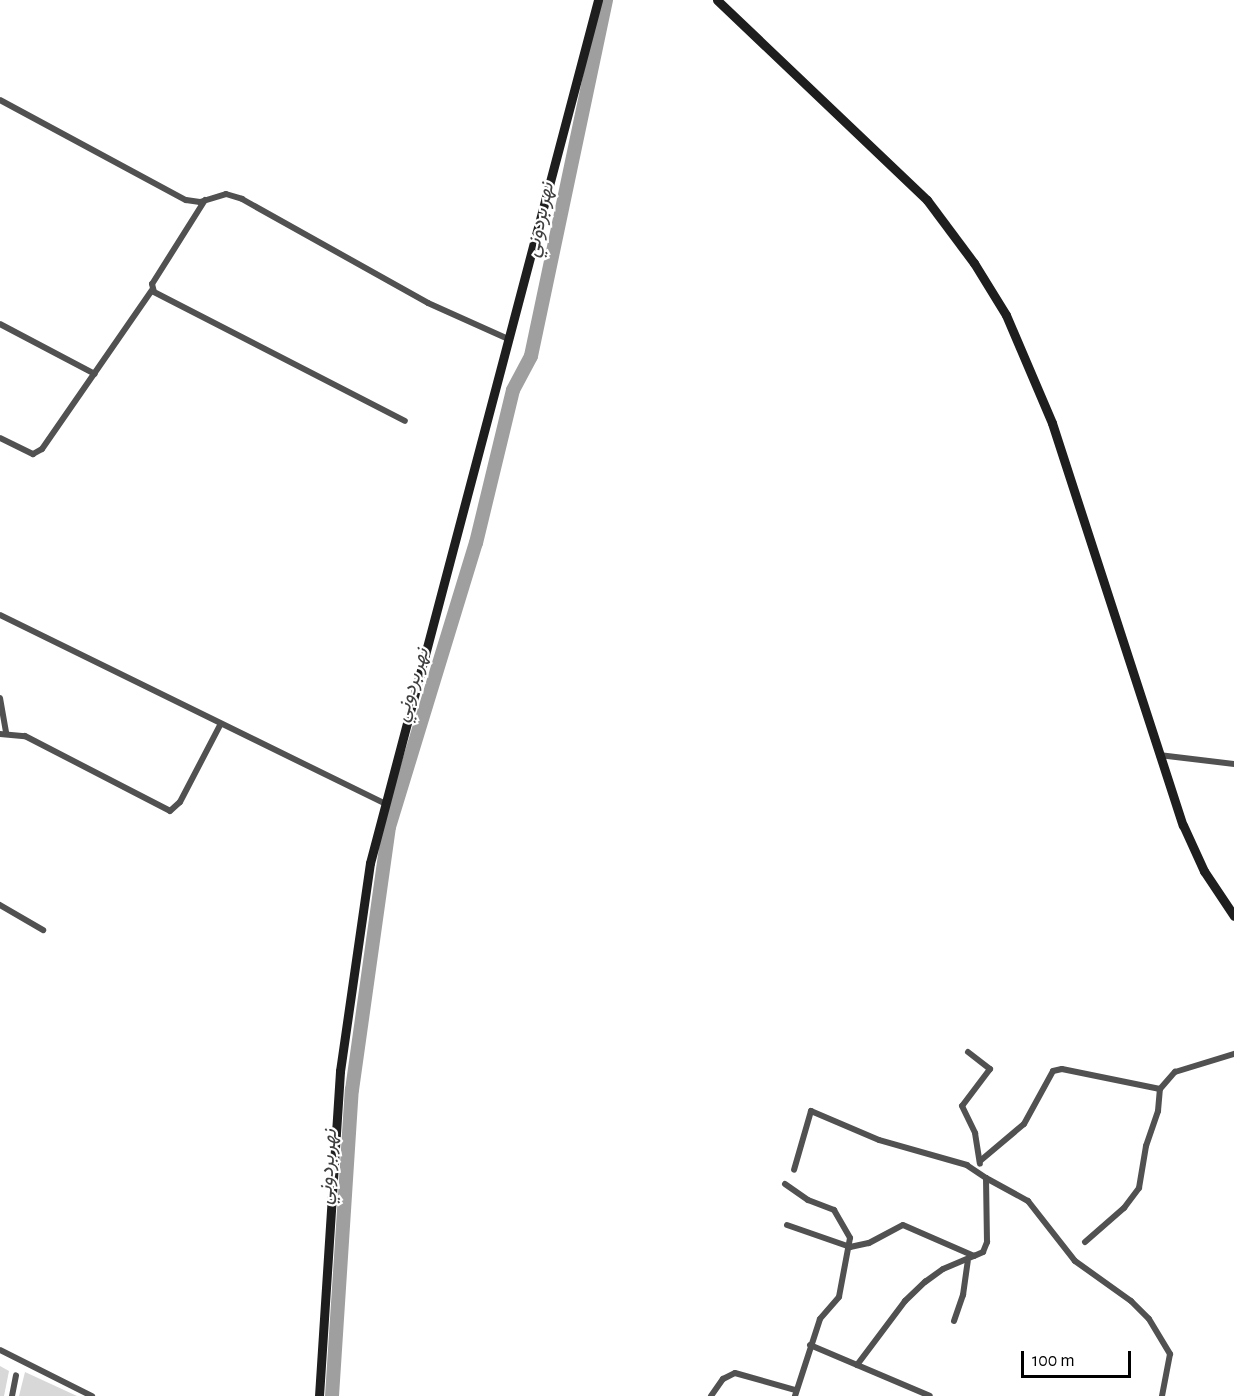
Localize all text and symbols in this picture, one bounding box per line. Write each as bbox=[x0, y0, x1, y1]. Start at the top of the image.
water label: نهر بردوني bbox=[520, 181, 560, 259]
water label: نهر بردوني bbox=[389, 645, 435, 725]
water label: نهر بردوني bbox=[313, 1128, 343, 1206]
scale bar bbox=[1024, 1339, 1134, 1377]
text: 100 m bbox=[1032, 1352, 1075, 1370]

